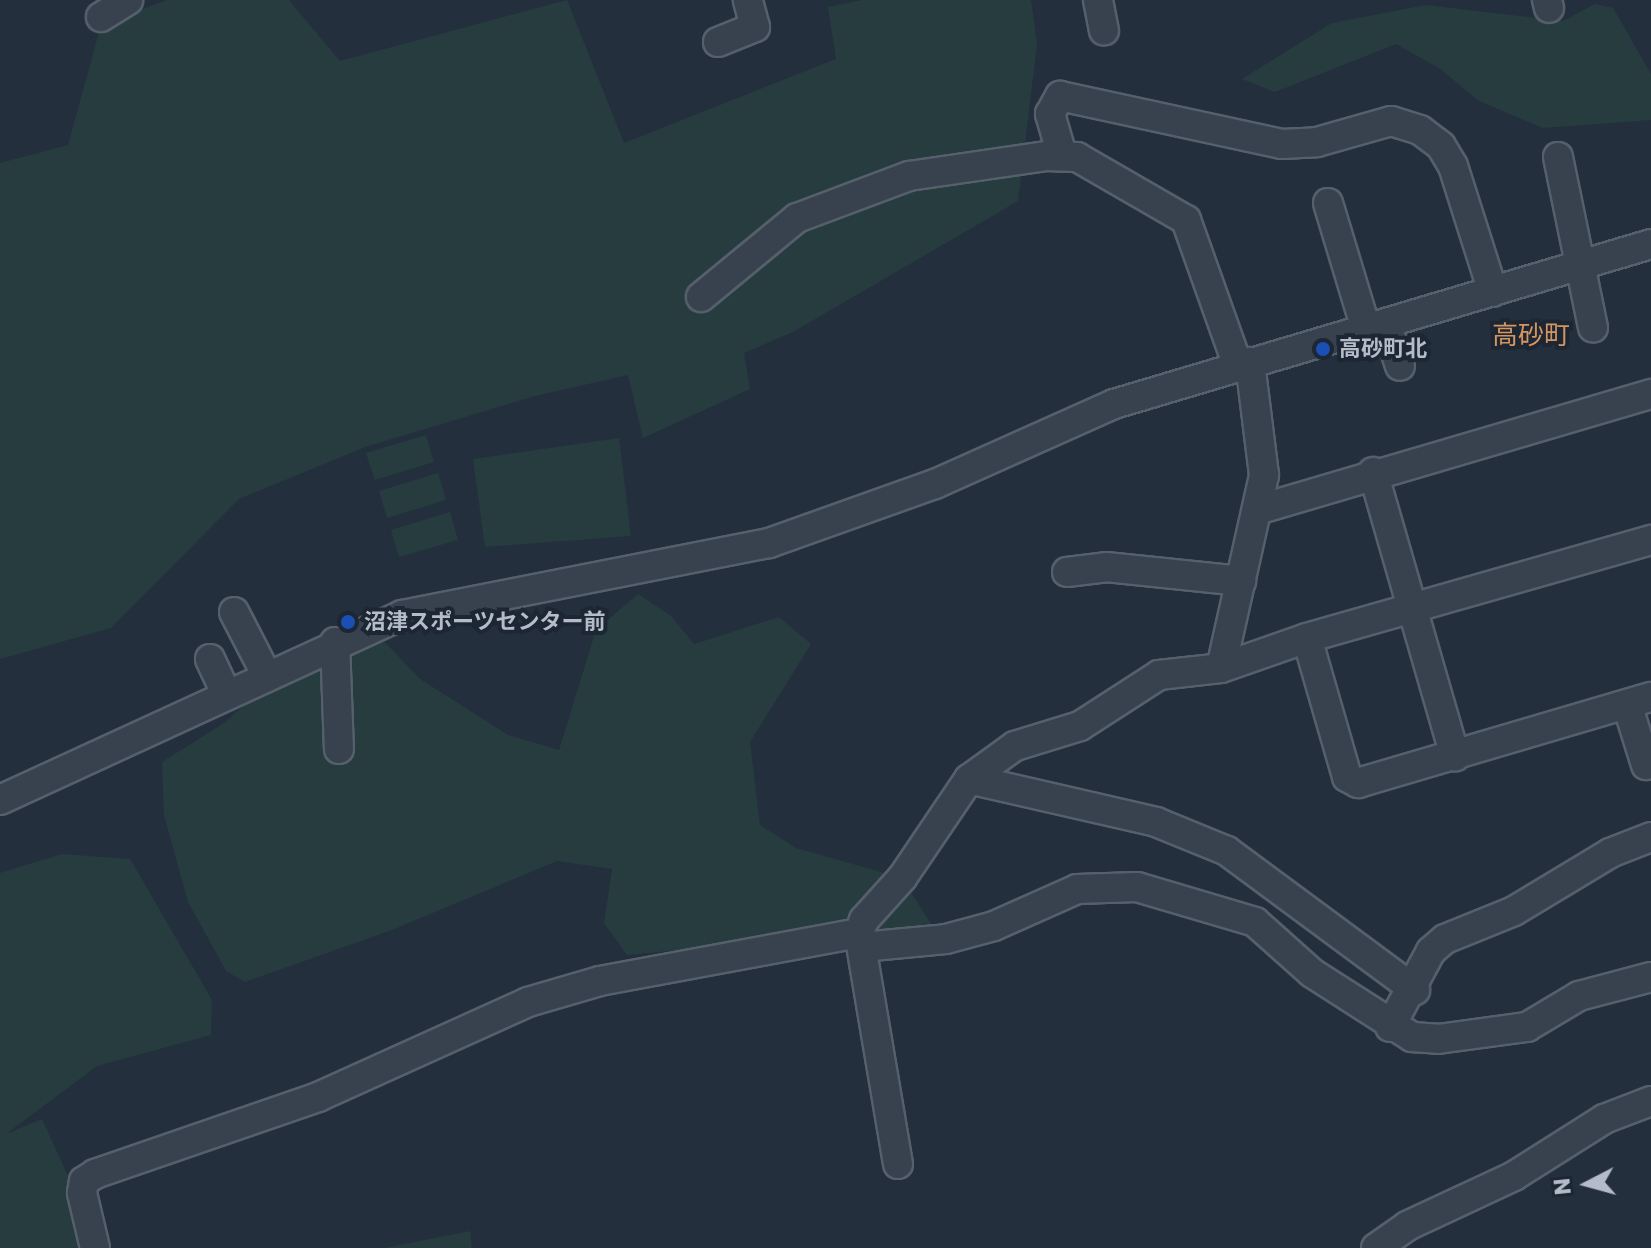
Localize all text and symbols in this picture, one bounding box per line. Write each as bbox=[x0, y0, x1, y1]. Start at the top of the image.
district label: 高砂町 bbox=[1492, 320, 1570, 352]
place label: 高砂町北 bbox=[1339, 336, 1427, 362]
marker: 高砂町北 bbox=[1314, 340, 1332, 358]
place label: 沼津スポーツセンター前 bbox=[364, 609, 606, 635]
marker: 沼津スポーツセンター前 bbox=[339, 613, 357, 631]
north arrow bbox=[1547, 1144, 1627, 1224]
text: N bbox=[1546, 1177, 1579, 1196]

